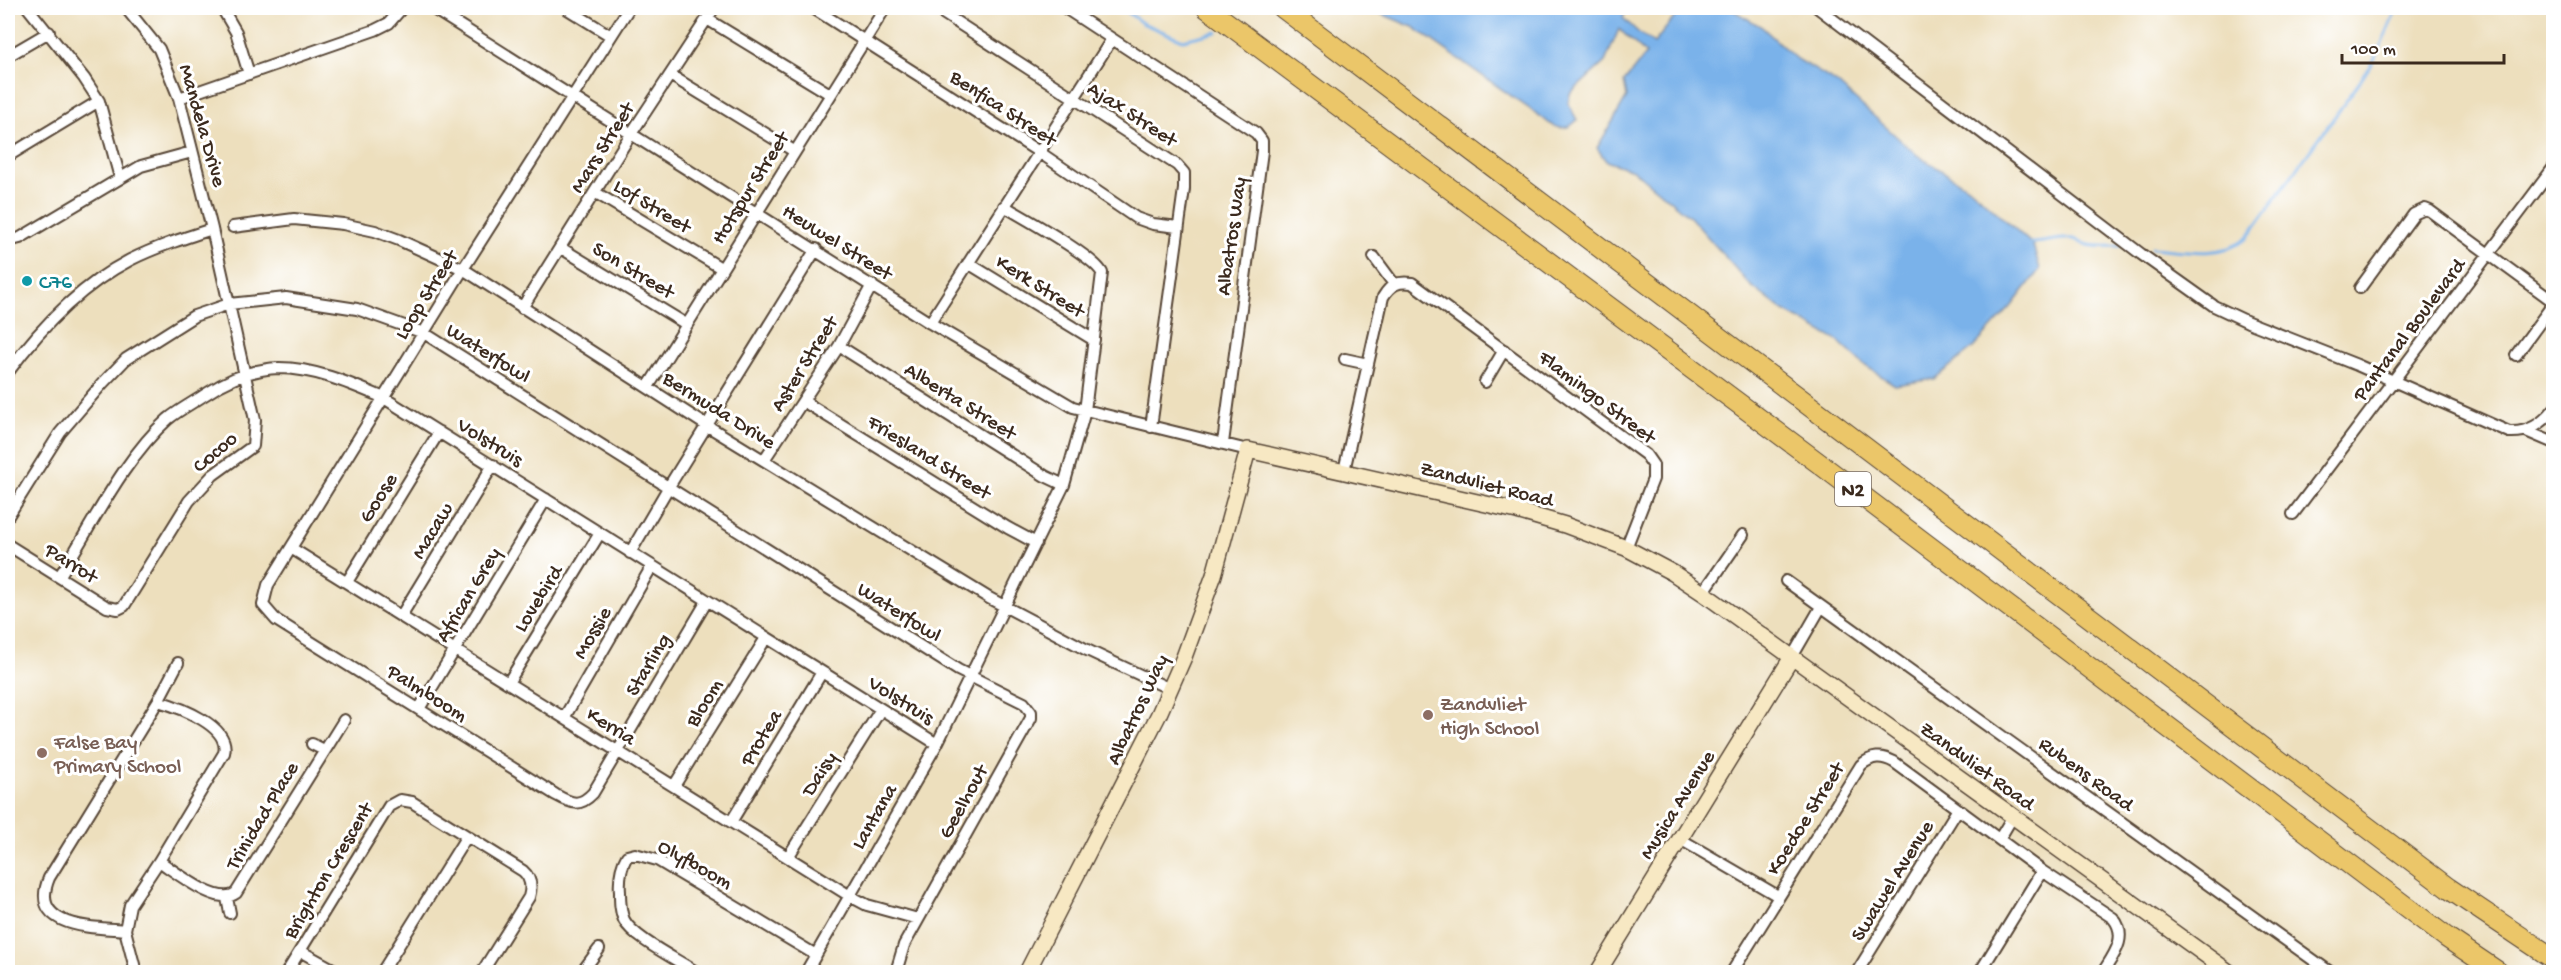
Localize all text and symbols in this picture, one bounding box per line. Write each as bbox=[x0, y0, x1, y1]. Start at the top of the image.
scale bar bbox=[2342, 27, 2504, 65]
text: 100 m bbox=[2350, 40, 2396, 61]
street label: Mandela Drive bbox=[171, 62, 230, 191]
street label: Benfica Street bbox=[943, 66, 1062, 155]
street label: Ajax Street bbox=[1081, 78, 1183, 156]
street label: Mars Street bbox=[566, 97, 643, 199]
street label: Hotspur Street bbox=[708, 126, 798, 250]
street label: Lof Street bbox=[608, 175, 697, 242]
street label: Albatros Way bbox=[1213, 176, 1254, 297]
street label: Heuwel Street bbox=[776, 200, 898, 289]
street label: Son Street bbox=[587, 238, 680, 308]
street label: Loop Street bbox=[391, 244, 467, 345]
street label: Kerk Street bbox=[990, 251, 1090, 326]
street label: Pantanal Boulevard bbox=[2348, 253, 2474, 408]
place label: C76 bbox=[39, 272, 72, 297]
marker: C76 bbox=[20, 274, 34, 288]
street label: Aster Street bbox=[767, 310, 846, 417]
street label: Waterfowl bbox=[440, 319, 534, 391]
street label: Flamingo Street bbox=[1532, 346, 1661, 452]
street label: Alberta Street bbox=[898, 359, 1022, 449]
street label: Bermuda Drive bbox=[656, 367, 780, 457]
street label: Friesland Street bbox=[861, 411, 997, 508]
street label: Volstruis bbox=[451, 413, 528, 475]
street label: Cocoo bbox=[189, 427, 244, 480]
street label: Zandvliet Road bbox=[1417, 458, 1557, 515]
street label: Goose bbox=[355, 469, 405, 528]
road number: N2 bbox=[1835, 472, 1871, 506]
street label: Macaw bbox=[407, 498, 461, 565]
street label: Parrot bbox=[38, 539, 103, 592]
street label: African Grey bbox=[432, 544, 508, 648]
street label: Lovebird bbox=[510, 560, 571, 638]
street label: Waterfowl bbox=[851, 578, 945, 650]
street label: Mossie bbox=[569, 602, 620, 664]
street label: Starling bbox=[622, 630, 678, 702]
street label: Albatros Way bbox=[1103, 651, 1176, 770]
street label: Palmboom bbox=[380, 660, 471, 730]
street label: Volstruis bbox=[862, 671, 939, 733]
street label: Bloom bbox=[681, 675, 730, 733]
place label: Zandvliet High School bbox=[1440, 694, 1539, 743]
street label: Kerria bbox=[581, 703, 641, 753]
street label: Protea bbox=[736, 705, 790, 772]
marker: Zandvliet High School bbox=[1421, 708, 1435, 722]
street label: Zandvliet Road bbox=[1913, 718, 2040, 819]
place label: False Bay Primary School bbox=[53, 732, 181, 781]
street label: Rubens Road bbox=[2033, 733, 2139, 820]
marker: False Bay Primary School bbox=[35, 746, 49, 760]
street label: Musica Avenue bbox=[1636, 746, 1723, 865]
street label: Daisy bbox=[797, 748, 844, 804]
street label: Trinidad Place bbox=[221, 757, 307, 876]
street label: Koedoe Street bbox=[1762, 757, 1853, 881]
street label: Geelhout bbox=[935, 759, 997, 844]
street label: Lantana bbox=[847, 780, 905, 855]
street label: Brighton Crescent bbox=[279, 797, 382, 945]
street label: Swawel Avenue bbox=[1847, 816, 1942, 947]
street label: Olyfboom bbox=[652, 835, 736, 897]

